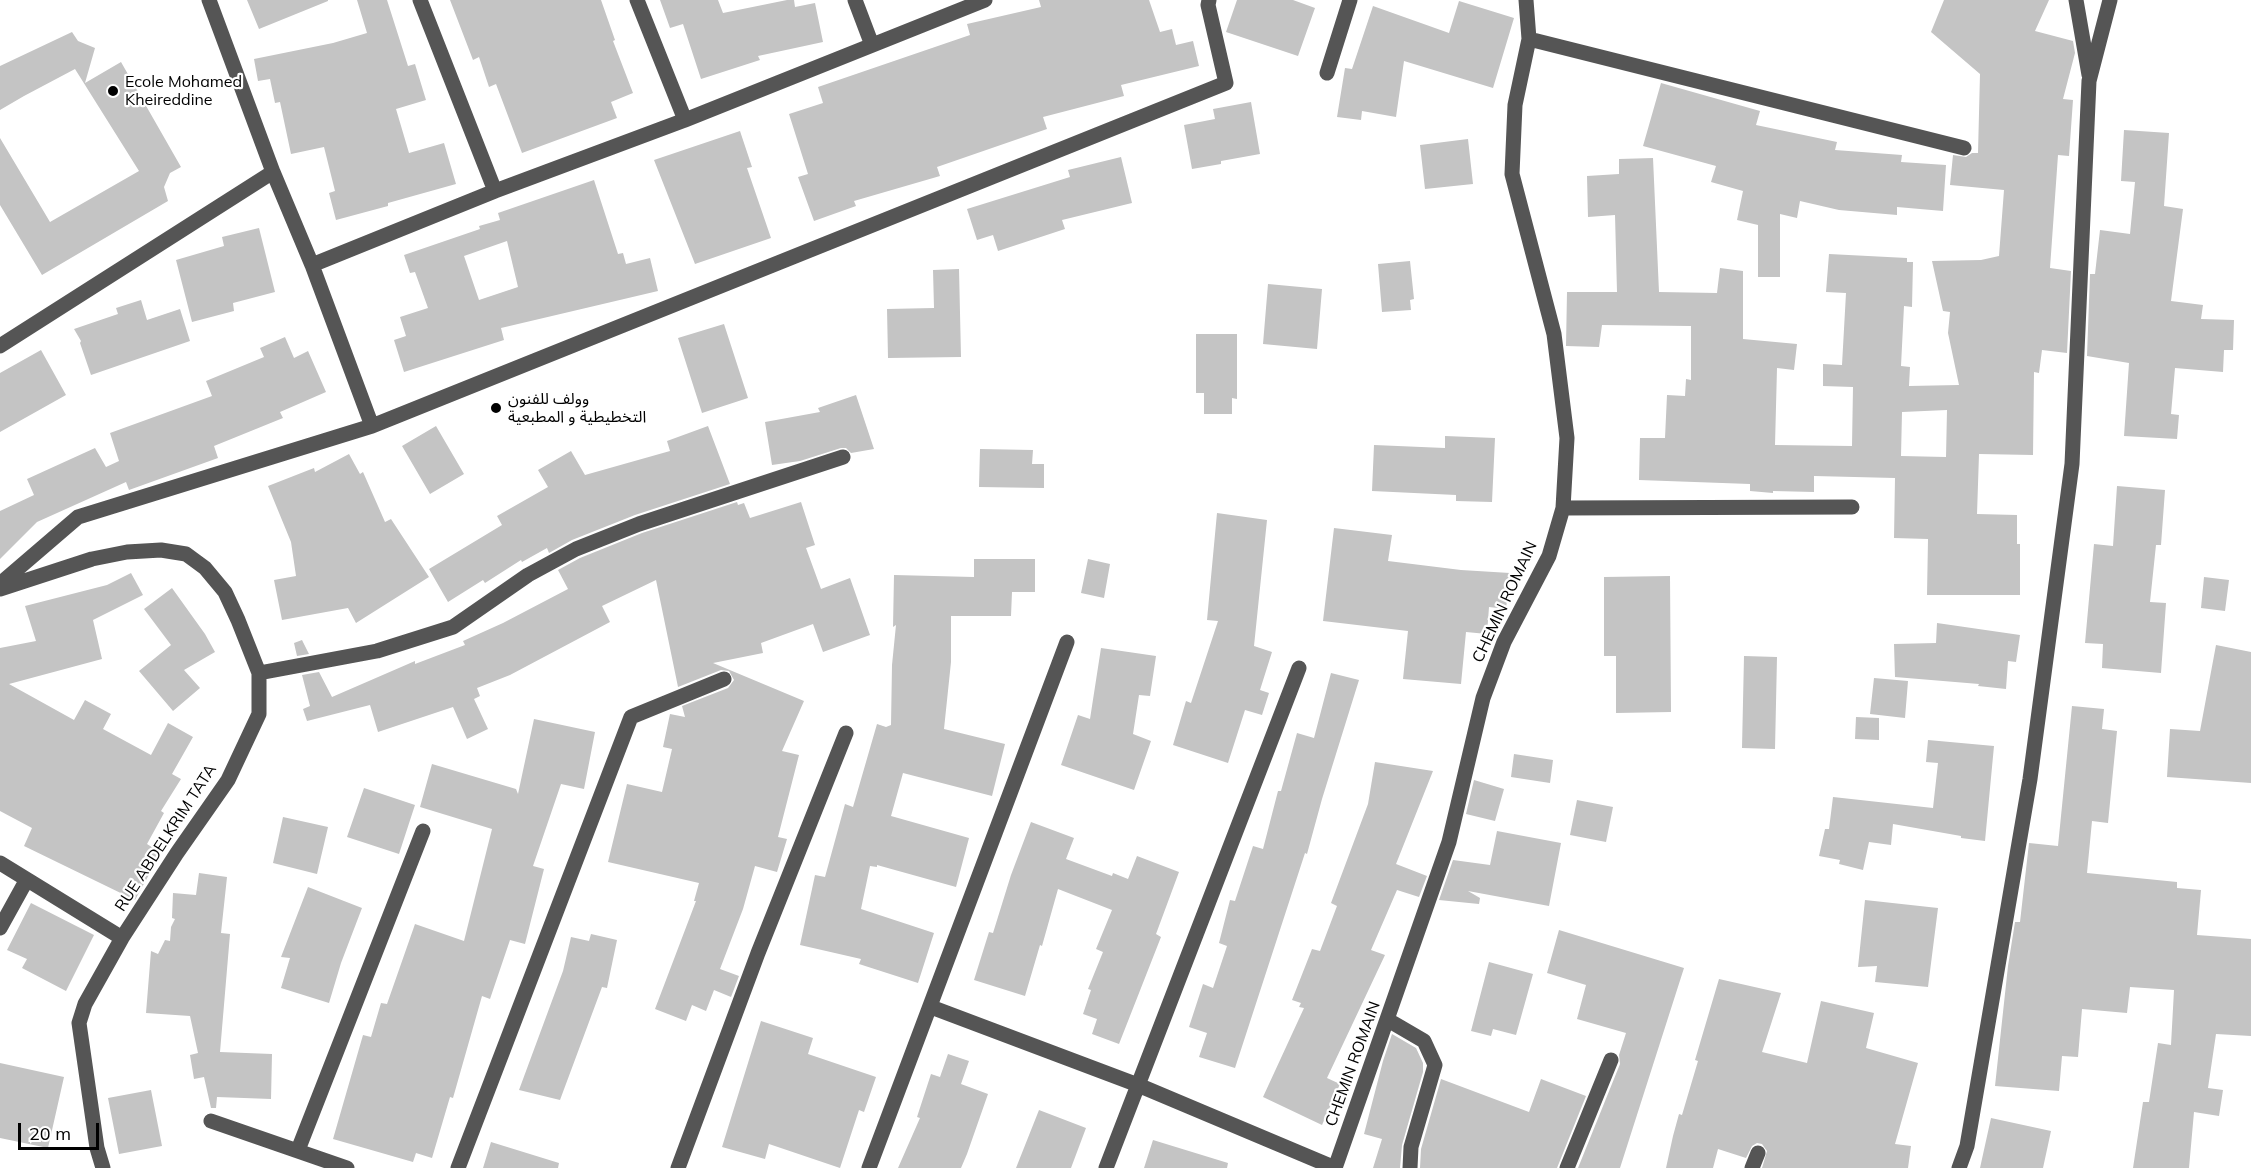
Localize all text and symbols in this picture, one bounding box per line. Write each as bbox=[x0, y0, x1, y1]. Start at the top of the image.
place label: Ecole Mohamed Kheireddine bbox=[125, 72, 242, 110]
marker: Ecole Mohamed Kheireddine bbox=[106, 84, 120, 98]
place label: وولف للفنون التخطيطية و المطبعية bbox=[508, 389, 646, 427]
marker: وولف للفنون التخطيطية و المطبعية bbox=[489, 401, 503, 415]
street label: CHEMIN ROMAIN bbox=[1469, 538, 1541, 666]
street label: RUE ABDELKRIM TATA bbox=[111, 761, 221, 915]
street label: CHEMIN ROMAIN bbox=[1321, 999, 1385, 1129]
scale bar bbox=[21, 1111, 102, 1149]
text: 20 m bbox=[29, 1122, 71, 1145]

